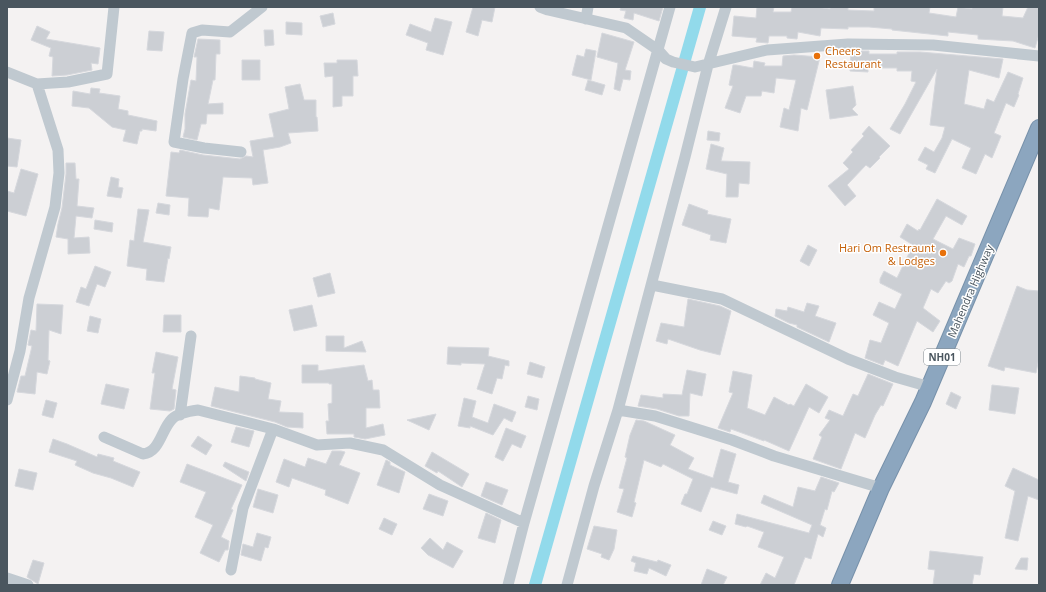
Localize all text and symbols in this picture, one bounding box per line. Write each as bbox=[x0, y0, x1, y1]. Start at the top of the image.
place label: Cheers Restaurant bbox=[825, 43, 881, 71]
marker: Cheers Restaurant bbox=[812, 51, 822, 61]
place label: Hari Om Restraunt & Lodges bbox=[839, 240, 935, 268]
street label: Mahendra Highway bbox=[944, 242, 997, 340]
marker: Hari Om Restraunt & Lodges bbox=[938, 248, 948, 258]
road number: NH01 bbox=[924, 349, 960, 365]

